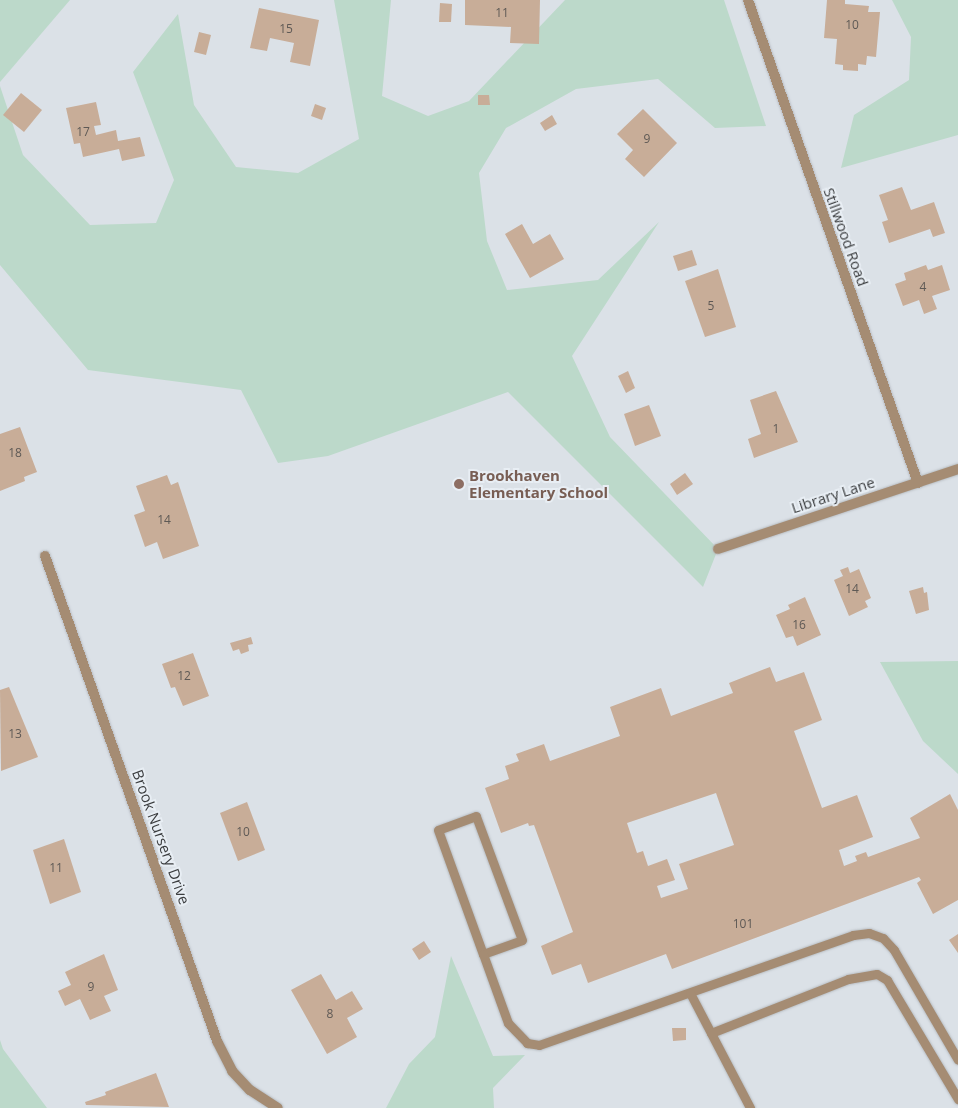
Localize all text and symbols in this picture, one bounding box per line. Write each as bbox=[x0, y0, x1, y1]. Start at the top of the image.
house number: 11 bbox=[495, 6, 509, 20]
house number: 10 bbox=[845, 18, 859, 32]
house number: 15 bbox=[279, 22, 293, 36]
house number: 17 bbox=[76, 125, 90, 139]
house number: 9 bbox=[644, 132, 650, 146]
street label: Stillwood Road bbox=[820, 185, 872, 289]
house number: 4 bbox=[920, 280, 926, 294]
house number: 5 bbox=[708, 299, 714, 313]
house number: 1 bbox=[773, 422, 779, 436]
house number: 18 bbox=[8, 446, 22, 460]
place label: Brookhaven Elementary School bbox=[469, 466, 608, 501]
street label: Library Lane bbox=[789, 473, 877, 517]
marker: Brookhaven Elementary School bbox=[453, 478, 465, 490]
house number: 14 bbox=[157, 513, 171, 527]
house number: 14 bbox=[845, 582, 859, 596]
house number: 16 bbox=[792, 618, 806, 632]
house number: 12 bbox=[177, 669, 191, 683]
house number: 13 bbox=[8, 727, 22, 741]
street label: Brook Nursery Drive bbox=[128, 767, 194, 907]
house number: 10 bbox=[236, 825, 250, 839]
house number: 11 bbox=[49, 861, 63, 875]
house number: 101 bbox=[733, 917, 753, 931]
house number: 9 bbox=[88, 980, 94, 994]
house number: 8 bbox=[327, 1007, 333, 1021]

